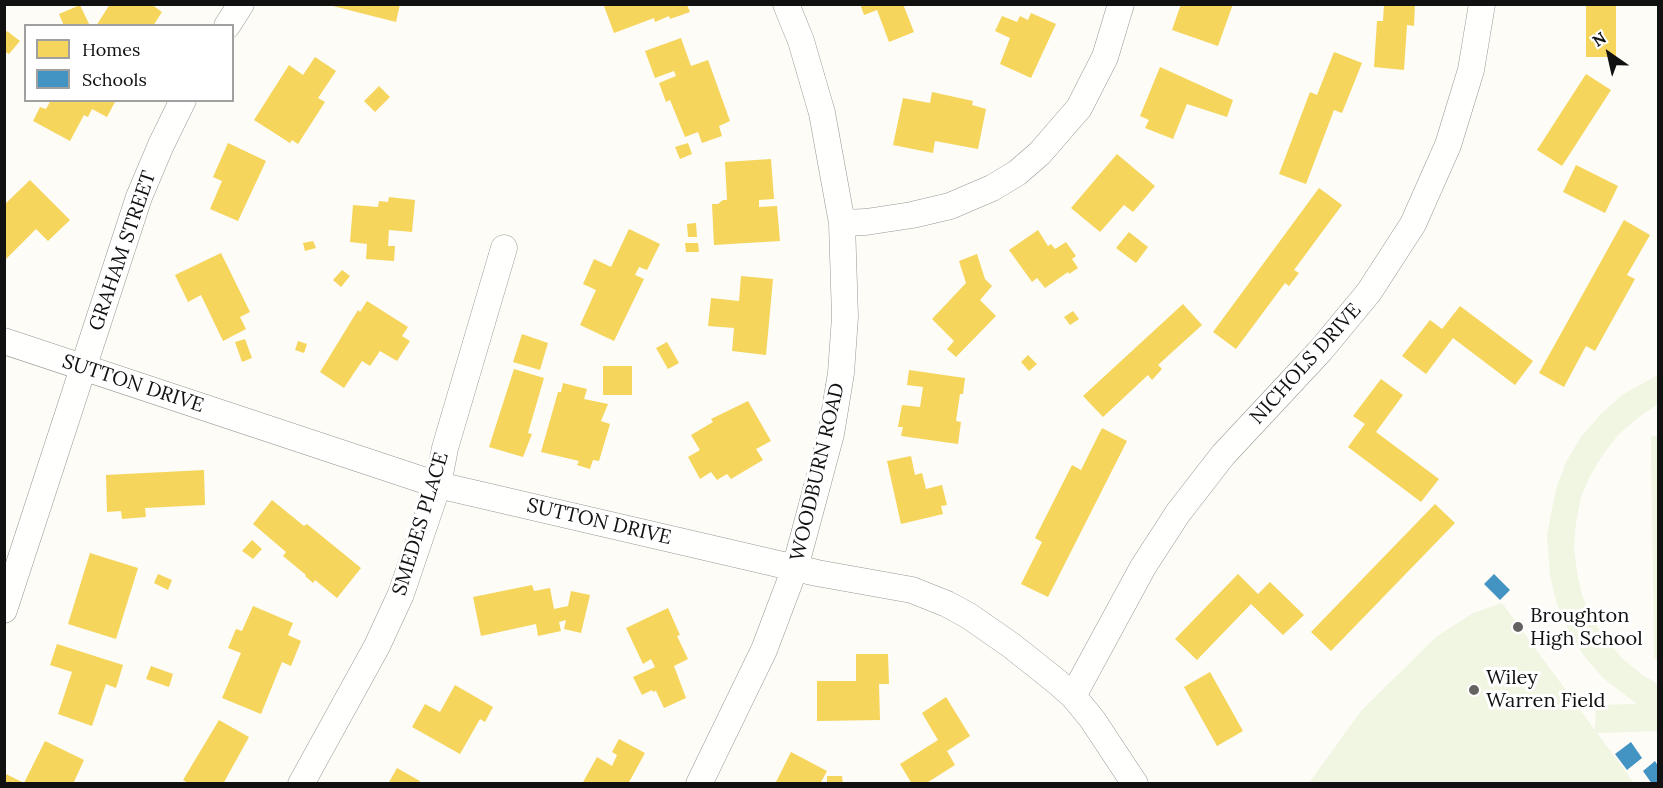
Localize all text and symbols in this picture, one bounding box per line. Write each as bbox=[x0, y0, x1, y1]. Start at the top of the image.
legend bbox=[24, 24, 234, 102]
north arrow bbox=[1579, 24, 1639, 84]
text: N bbox=[1588, 27, 1610, 51]
text: Homes bbox=[82, 38, 140, 61]
text: Schools bbox=[82, 68, 147, 91]
street label: GRAHAM STREET bbox=[84, 168, 162, 334]
street label: NICHOLS DRIVE bbox=[1245, 299, 1367, 429]
street label: SUTTON DRIVE bbox=[59, 350, 207, 418]
street label: WOODBURN ROAD bbox=[786, 381, 850, 563]
street label: SMEDES PLACE bbox=[388, 449, 454, 599]
street label: SUTTON DRIVE bbox=[524, 494, 674, 550]
place label: Broughton High School bbox=[1530, 604, 1643, 651]
marker: Broughton High School bbox=[1511, 620, 1525, 634]
place label: Wiley Warren Field bbox=[1486, 666, 1606, 713]
marker: Wiley Warren Field bbox=[1467, 683, 1481, 697]

